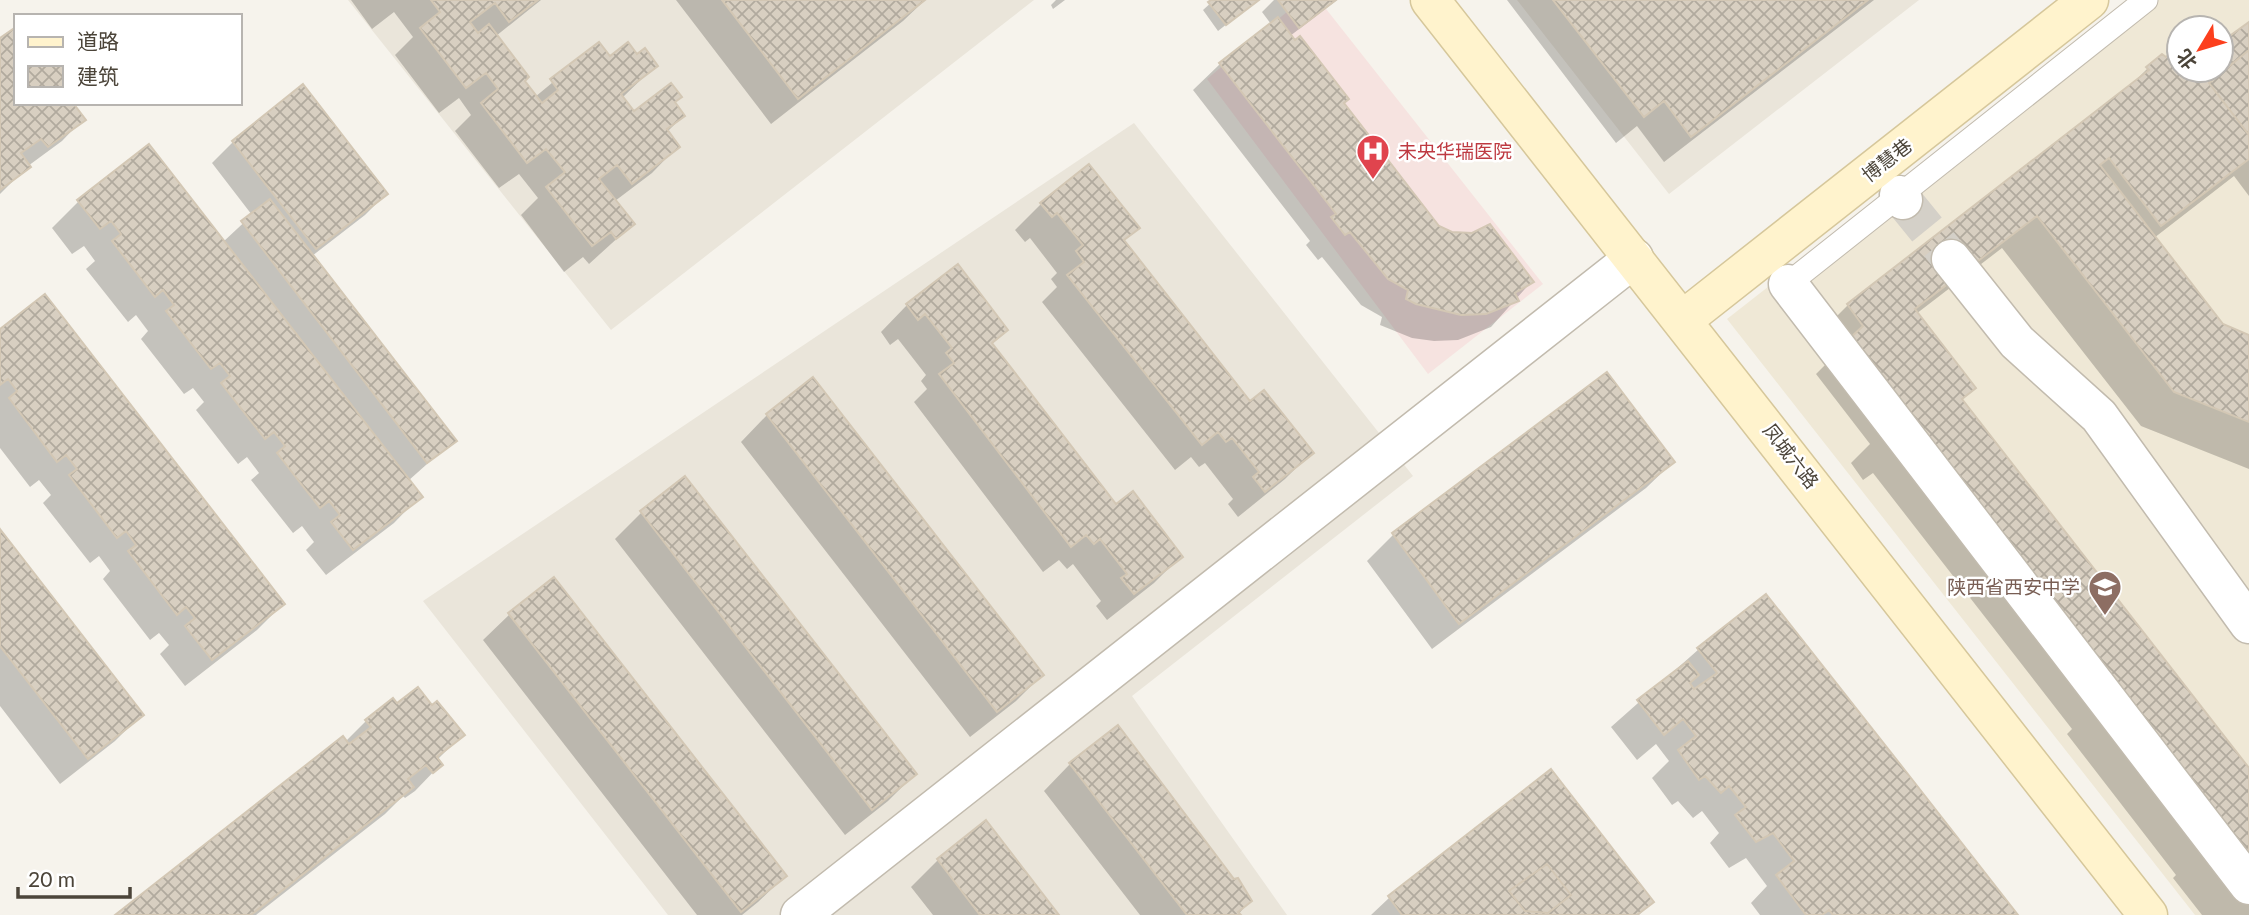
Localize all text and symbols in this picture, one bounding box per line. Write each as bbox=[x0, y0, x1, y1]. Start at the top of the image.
legend bbox=[14, 14, 242, 105]
north arrow bbox=[2165, 14, 2235, 84]
text: 道路 bbox=[77, 28, 119, 53]
text: 北 bbox=[2171, 45, 2201, 74]
text: 建筑 bbox=[77, 63, 119, 88]
hospital icon: 未央华瑞医院 bbox=[1354, 132, 1392, 181]
street label: 博慧巷 bbox=[1857, 133, 1916, 186]
place label: 未央华瑞医院 bbox=[1398, 139, 1512, 162]
street label: 凤城六路 bbox=[1759, 419, 1824, 493]
school or university icon: 陕西省西安中学 bbox=[2086, 568, 2124, 617]
place label: 陕西省西安中学 bbox=[1947, 575, 2080, 598]
scale bar bbox=[18, 856, 130, 900]
text: 20 m bbox=[28, 866, 75, 891]

